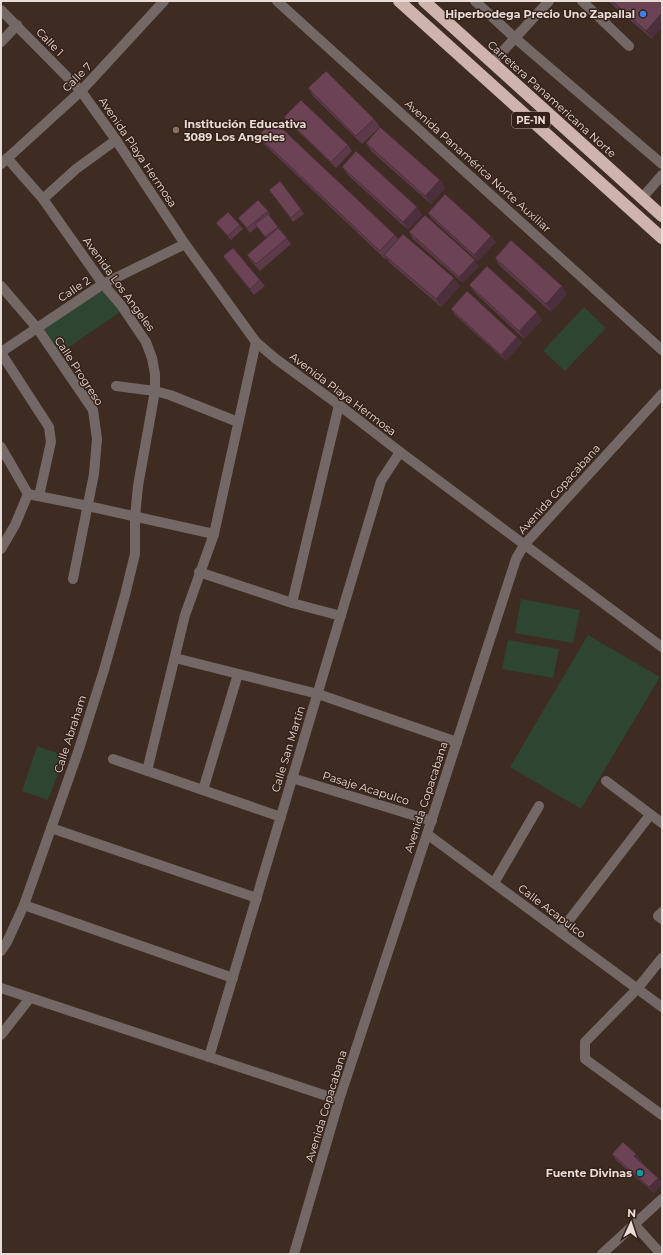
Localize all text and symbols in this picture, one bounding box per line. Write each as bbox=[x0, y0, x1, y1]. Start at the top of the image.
place label: Hiperbodega Precio Uno Zapallal bbox=[445, 7, 635, 21]
marker: Hiperbodega Precio Uno Zapallal bbox=[638, 9, 648, 19]
street label: Calle 1 bbox=[33, 25, 67, 59]
street label: Carretera Panamericana Norte bbox=[485, 38, 619, 161]
street label: Calle 7 bbox=[59, 59, 95, 95]
street label: Avenida Playa Hermosa bbox=[96, 94, 180, 210]
street label: Avenida Panamérica Norte Auxiliar bbox=[402, 97, 554, 235]
road number: PE-1N bbox=[512, 112, 550, 128]
place label: Institución Educativa 3089 Los Angeles bbox=[183, 117, 306, 144]
marker: Institución Educativa 3089 Los Angeles bbox=[171, 125, 181, 135]
street label: Avenida Los Angeles bbox=[80, 234, 158, 334]
street label: Calle 2 bbox=[55, 273, 93, 305]
street label: Calle Progreso bbox=[52, 334, 106, 408]
street label: Avenida Playa Hermosa bbox=[287, 349, 399, 439]
street label: Avenida Copacabana bbox=[515, 441, 603, 537]
street label: Calle Abraham bbox=[51, 693, 89, 775]
street label: Calle San Martín bbox=[268, 704, 308, 794]
street label: Avenida Copacabana bbox=[401, 740, 451, 854]
street label: Pasaje Acapulco bbox=[321, 768, 411, 808]
street label: Calle Acapulco bbox=[515, 881, 589, 941]
street label: Avenida Copacabana bbox=[302, 1048, 350, 1164]
place label: Fuente Divinas bbox=[546, 1166, 632, 1180]
marker: Fuente Divinas bbox=[635, 1168, 645, 1178]
north arrow bbox=[611, 1203, 651, 1243]
text: N bbox=[627, 1206, 636, 1220]

